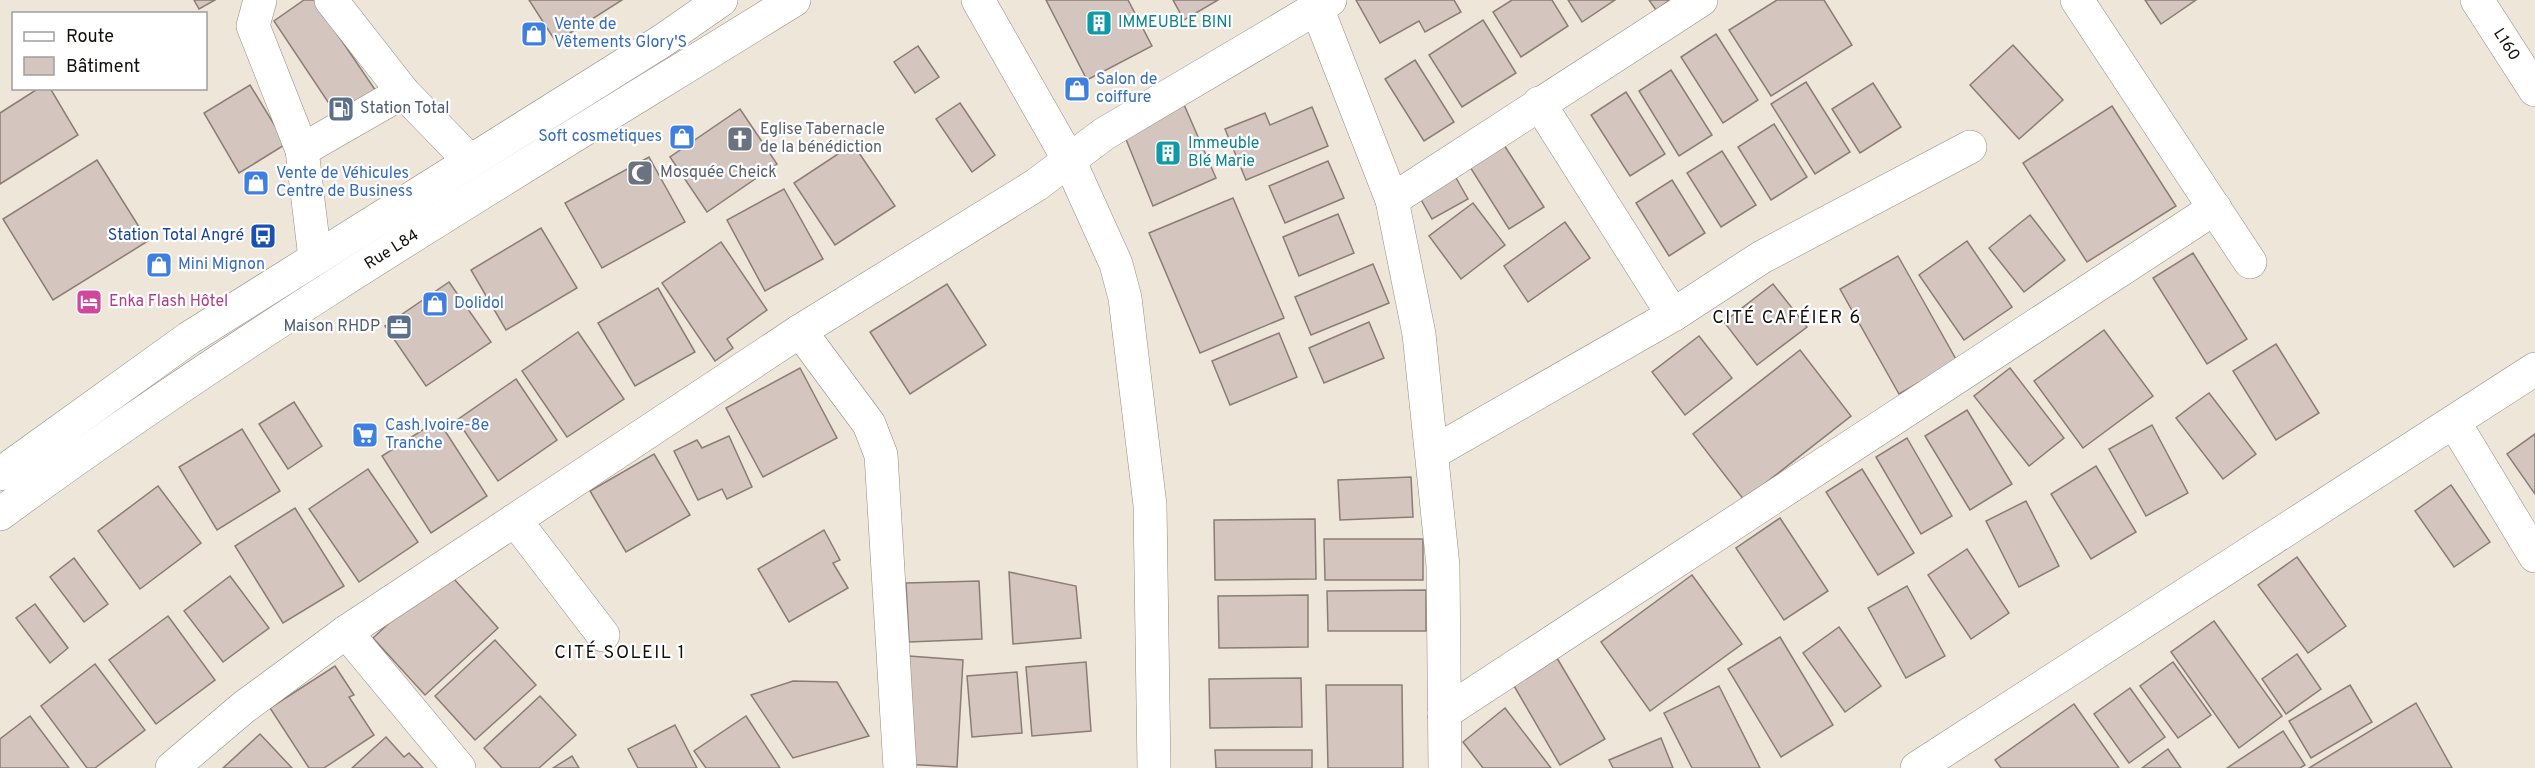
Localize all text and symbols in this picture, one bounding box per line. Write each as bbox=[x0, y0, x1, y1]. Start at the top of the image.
building icon: IMMEUBLE BINI bbox=[1084, 8, 1114, 38]
legend bbox=[12, 12, 207, 90]
place label: IMMEUBLE BINI bbox=[1118, 13, 1232, 33]
place label: Vente de Vêtements Glory'S bbox=[554, 15, 687, 53]
shop icon: Vente de Vêtements Glory'S bbox=[519, 19, 549, 49]
street label: L160 bbox=[2488, 25, 2524, 65]
text: Route bbox=[66, 26, 114, 49]
text: Bâtiment bbox=[66, 56, 140, 79]
place label: Salon de coiffure bbox=[1096, 70, 1157, 108]
shop icon: Salon de coiffure bbox=[1062, 74, 1092, 104]
fuel station icon: Station Total bbox=[326, 94, 356, 124]
place label: Station Total bbox=[360, 99, 449, 119]
place label: Eglise Tabernacle de la bénédiction bbox=[760, 120, 885, 158]
shop icon: Soft cosmetiques bbox=[667, 122, 697, 152]
church icon: Eglise Tabernacle de la bénédiction bbox=[725, 124, 755, 154]
place label: Soft cosmetiques bbox=[538, 127, 662, 147]
place label: Immeuble Blé Marie bbox=[1188, 134, 1259, 172]
building icon: Immeuble Blé Marie bbox=[1153, 138, 1183, 168]
mosque icon: Mosquée Cheick bbox=[625, 158, 655, 188]
place label: Mosquée Cheick bbox=[660, 163, 777, 183]
place label: Vente de Véhicules Centre de Business bbox=[276, 164, 413, 202]
shop icon: Vente de Véhicules Centre de Business bbox=[241, 168, 271, 198]
bus stop icon: Station Total Angré bbox=[248, 221, 278, 251]
street label: Rue L84 bbox=[361, 225, 423, 274]
place label: Station Total Angré bbox=[108, 226, 244, 246]
shop icon: Mini Mignon bbox=[144, 250, 174, 280]
place label: Mini Mignon bbox=[178, 255, 265, 275]
hotel icon: Enka Flash Hôtel bbox=[74, 287, 104, 317]
shop icon: Dolidol bbox=[420, 289, 450, 319]
place label: Enka Flash Hôtel bbox=[109, 292, 228, 312]
place label: Dolidol bbox=[454, 294, 504, 314]
district label: CITÉ CAFÉIER 6 bbox=[1712, 305, 1862, 330]
office icon: Maison RHDP bbox=[384, 312, 414, 342]
place label: Maison RHDP bbox=[283, 317, 380, 337]
place label: Cash Ivoire-8e Tranche bbox=[385, 416, 489, 454]
supermarket icon: Cash Ivoire-8e Tranche bbox=[350, 420, 380, 450]
district label: CITÉ SOLEIL 1 bbox=[554, 640, 686, 665]

